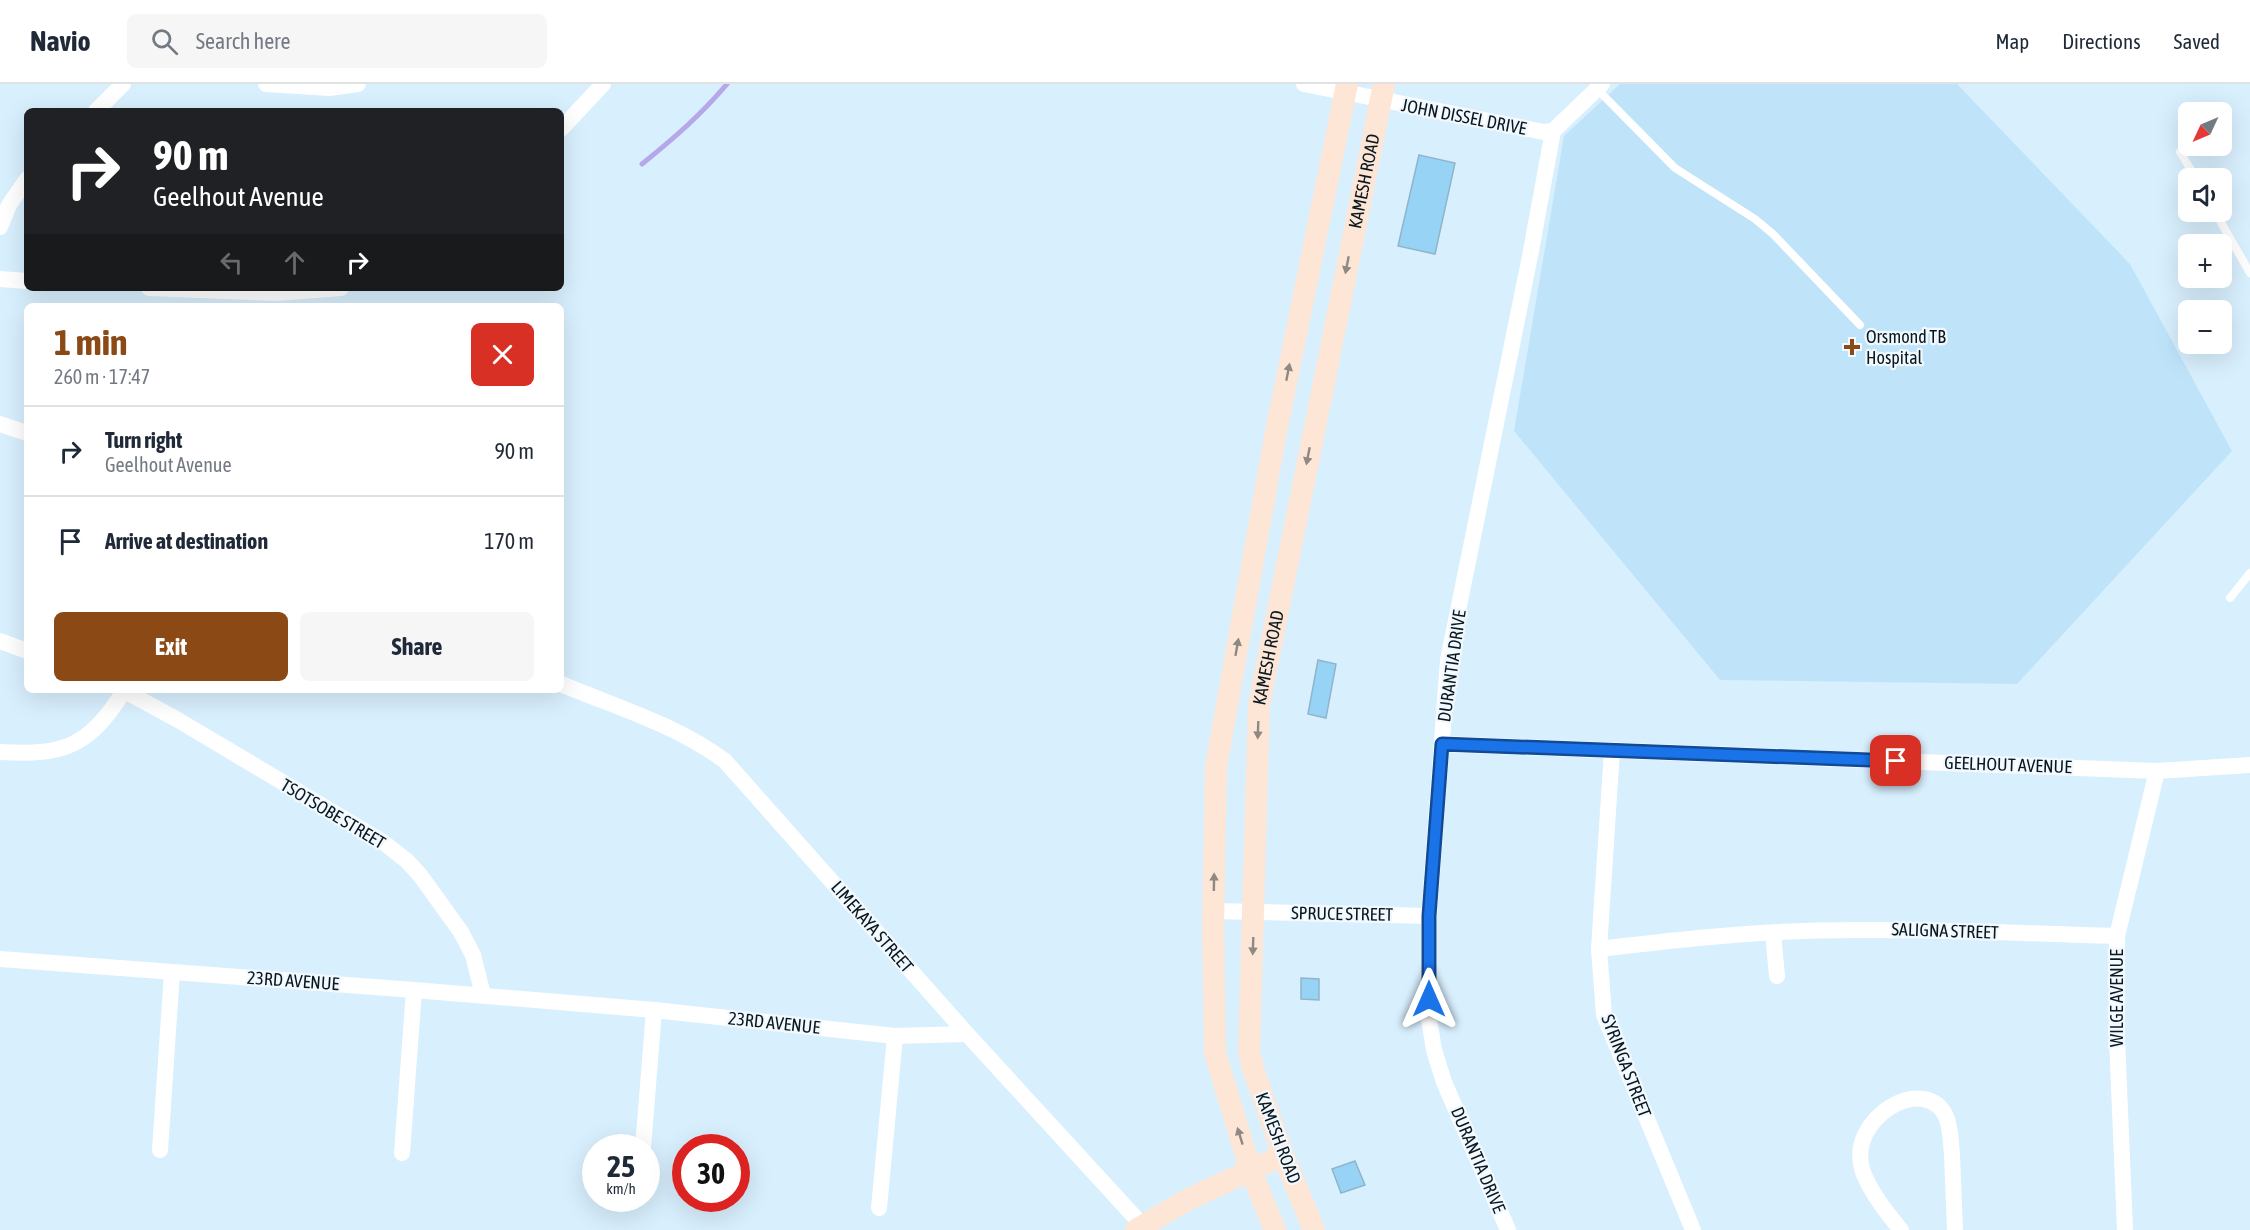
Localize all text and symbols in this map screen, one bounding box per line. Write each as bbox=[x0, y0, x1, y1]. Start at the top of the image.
search box bbox=[127, 14, 547, 68]
text: Navio bbox=[30, 25, 91, 57]
icon: search bbox=[148, 25, 181, 58]
text: Search here bbox=[196, 28, 291, 54]
text: Map bbox=[1995, 29, 2029, 53]
text: Directions bbox=[2062, 29, 2141, 53]
text: Saved bbox=[2174, 29, 2220, 53]
street label: JOHN DISSEL DRIVE bbox=[1400, 94, 1529, 139]
north arrow bbox=[2178, 102, 2232, 156]
map controls bbox=[2178, 102, 2232, 354]
text: 90 m bbox=[153, 131, 228, 179]
icon: right bbox=[54, 132, 132, 210]
street label: KAMESH ROAD bbox=[1344, 132, 1384, 230]
button: sound bbox=[2178, 168, 2232, 222]
text: Geelhout Avenue bbox=[153, 181, 324, 212]
button: + bbox=[2178, 234, 2232, 288]
icon: left bbox=[215, 246, 248, 279]
icon: ahead bbox=[278, 246, 311, 279]
icon: right bbox=[341, 246, 374, 279]
one-way arrow bbox=[1342, 256, 1351, 275]
button: − bbox=[2178, 300, 2232, 354]
text: 1 min bbox=[54, 321, 128, 363]
button: close bbox=[471, 323, 534, 386]
place label: Orsmond TB Hospital bbox=[1866, 326, 1946, 368]
marker: Orsmond TB Hospital bbox=[1843, 338, 1861, 356]
one-way arrow bbox=[1284, 363, 1293, 382]
text: 260 m · 17:47 bbox=[54, 365, 150, 388]
text: Turn right bbox=[105, 427, 182, 453]
icon: right bbox=[54, 435, 87, 468]
text: 90 m bbox=[494, 438, 534, 464]
one-way arrow bbox=[1303, 447, 1312, 466]
text: Geelhout Avenue bbox=[105, 453, 232, 476]
icon: arrive bbox=[54, 525, 87, 558]
text: Arrive at destination bbox=[105, 528, 268, 554]
text: 170 m bbox=[484, 528, 534, 554]
street label: KAMESH ROAD bbox=[1248, 608, 1288, 707]
street label: DURANTIA DRIVE bbox=[1433, 608, 1470, 723]
button: Exit bbox=[54, 612, 288, 681]
button: Share bbox=[300, 612, 534, 681]
one-way arrow bbox=[1233, 637, 1242, 656]
one-way arrow bbox=[1253, 720, 1262, 739]
pin bbox=[1870, 735, 1921, 786]
icon: arrive bbox=[1879, 744, 1912, 777]
street label: GEELHOUT AVENUE bbox=[1944, 752, 2073, 777]
street label: TSOTSOBE STREET bbox=[277, 774, 389, 853]
one-way arrow bbox=[1209, 872, 1219, 891]
street label: LIMEKAYA STREET bbox=[827, 877, 918, 977]
street label: SPRUCE STREET bbox=[1291, 902, 1393, 925]
street label: SALIGNA STREET bbox=[1891, 918, 1999, 943]
one-way arrow bbox=[1248, 936, 1257, 955]
street label: WILGE AVENUE bbox=[2106, 949, 2127, 1047]
street label: 23RD AVENUE bbox=[246, 967, 340, 994]
position arrow bbox=[1397, 967, 1461, 1031]
street label: 23RD AVENUE bbox=[727, 1007, 821, 1038]
street label: SYRINGA STREET bbox=[1597, 1011, 1656, 1120]
street label: KAMESH ROAD bbox=[1251, 1089, 1305, 1186]
street label: DURANTIA DRIVE bbox=[1447, 1104, 1510, 1216]
one-way arrow bbox=[1235, 1127, 1244, 1145]
speed limit sign: 30 bbox=[672, 1134, 750, 1212]
text: 25 bbox=[607, 1149, 635, 1183]
text: km/h bbox=[606, 1180, 636, 1197]

